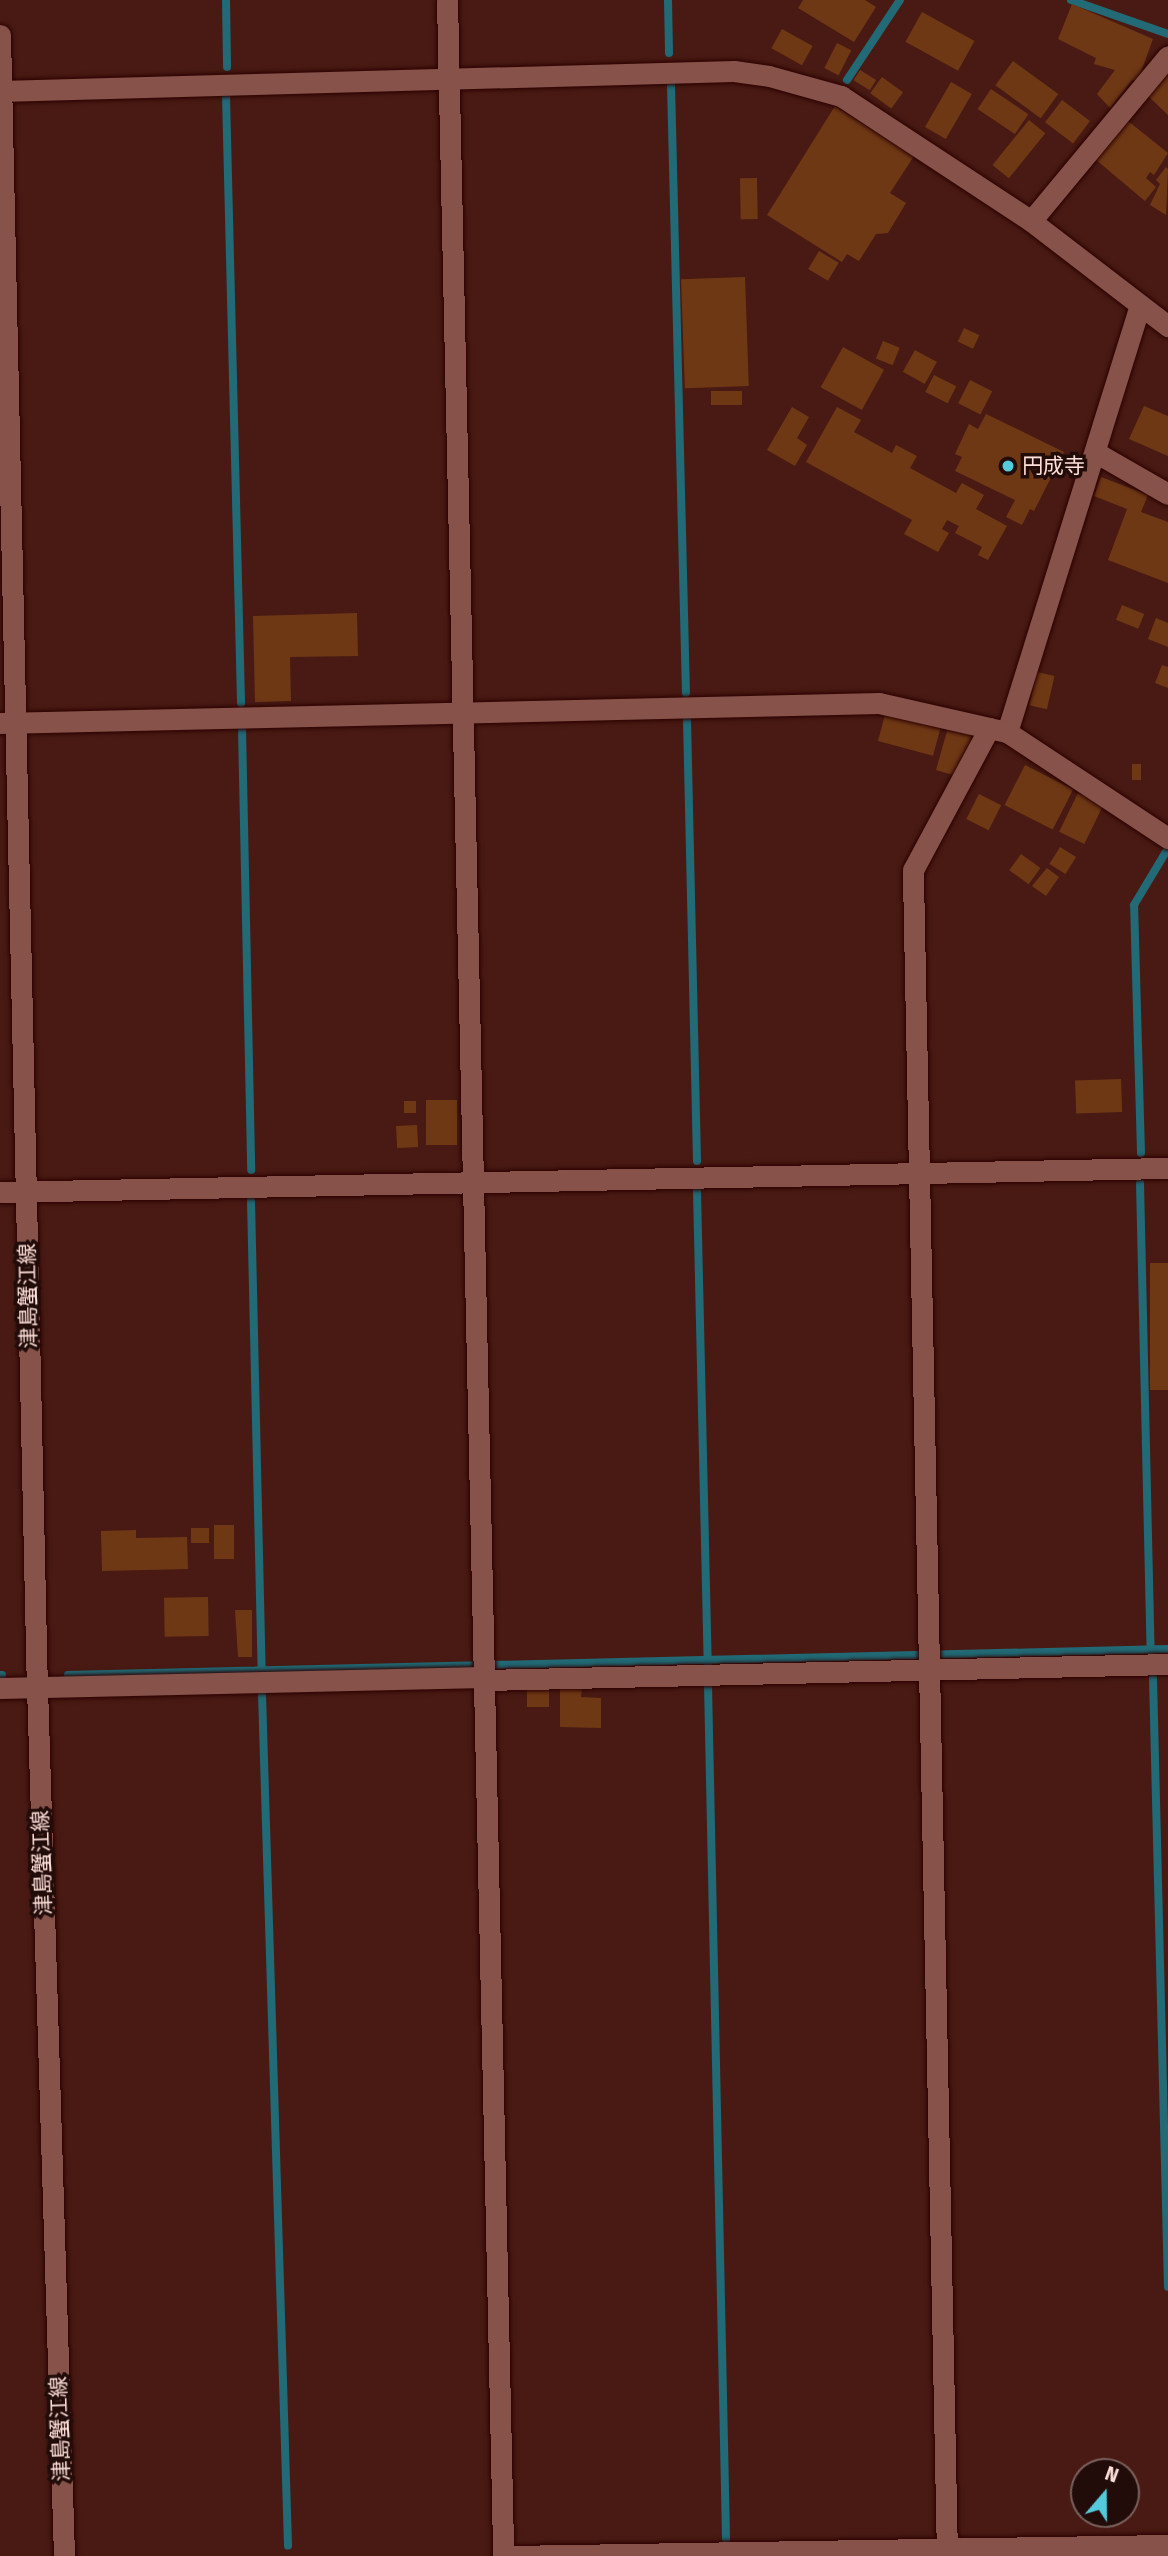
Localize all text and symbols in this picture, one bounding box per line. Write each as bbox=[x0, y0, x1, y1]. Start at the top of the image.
place label: 円成寺 bbox=[1022, 453, 1085, 479]
marker: 円成寺 bbox=[1000, 458, 1016, 474]
street label: 津島蟹江線 bbox=[14, 1243, 42, 1349]
street label: 津島蟹江線 bbox=[28, 1810, 56, 1916]
street label: 津島蟹江線 bbox=[46, 2376, 74, 2482]
north arrow bbox=[1070, 2458, 1140, 2528]
text: N bbox=[1102, 2462, 1122, 2488]

